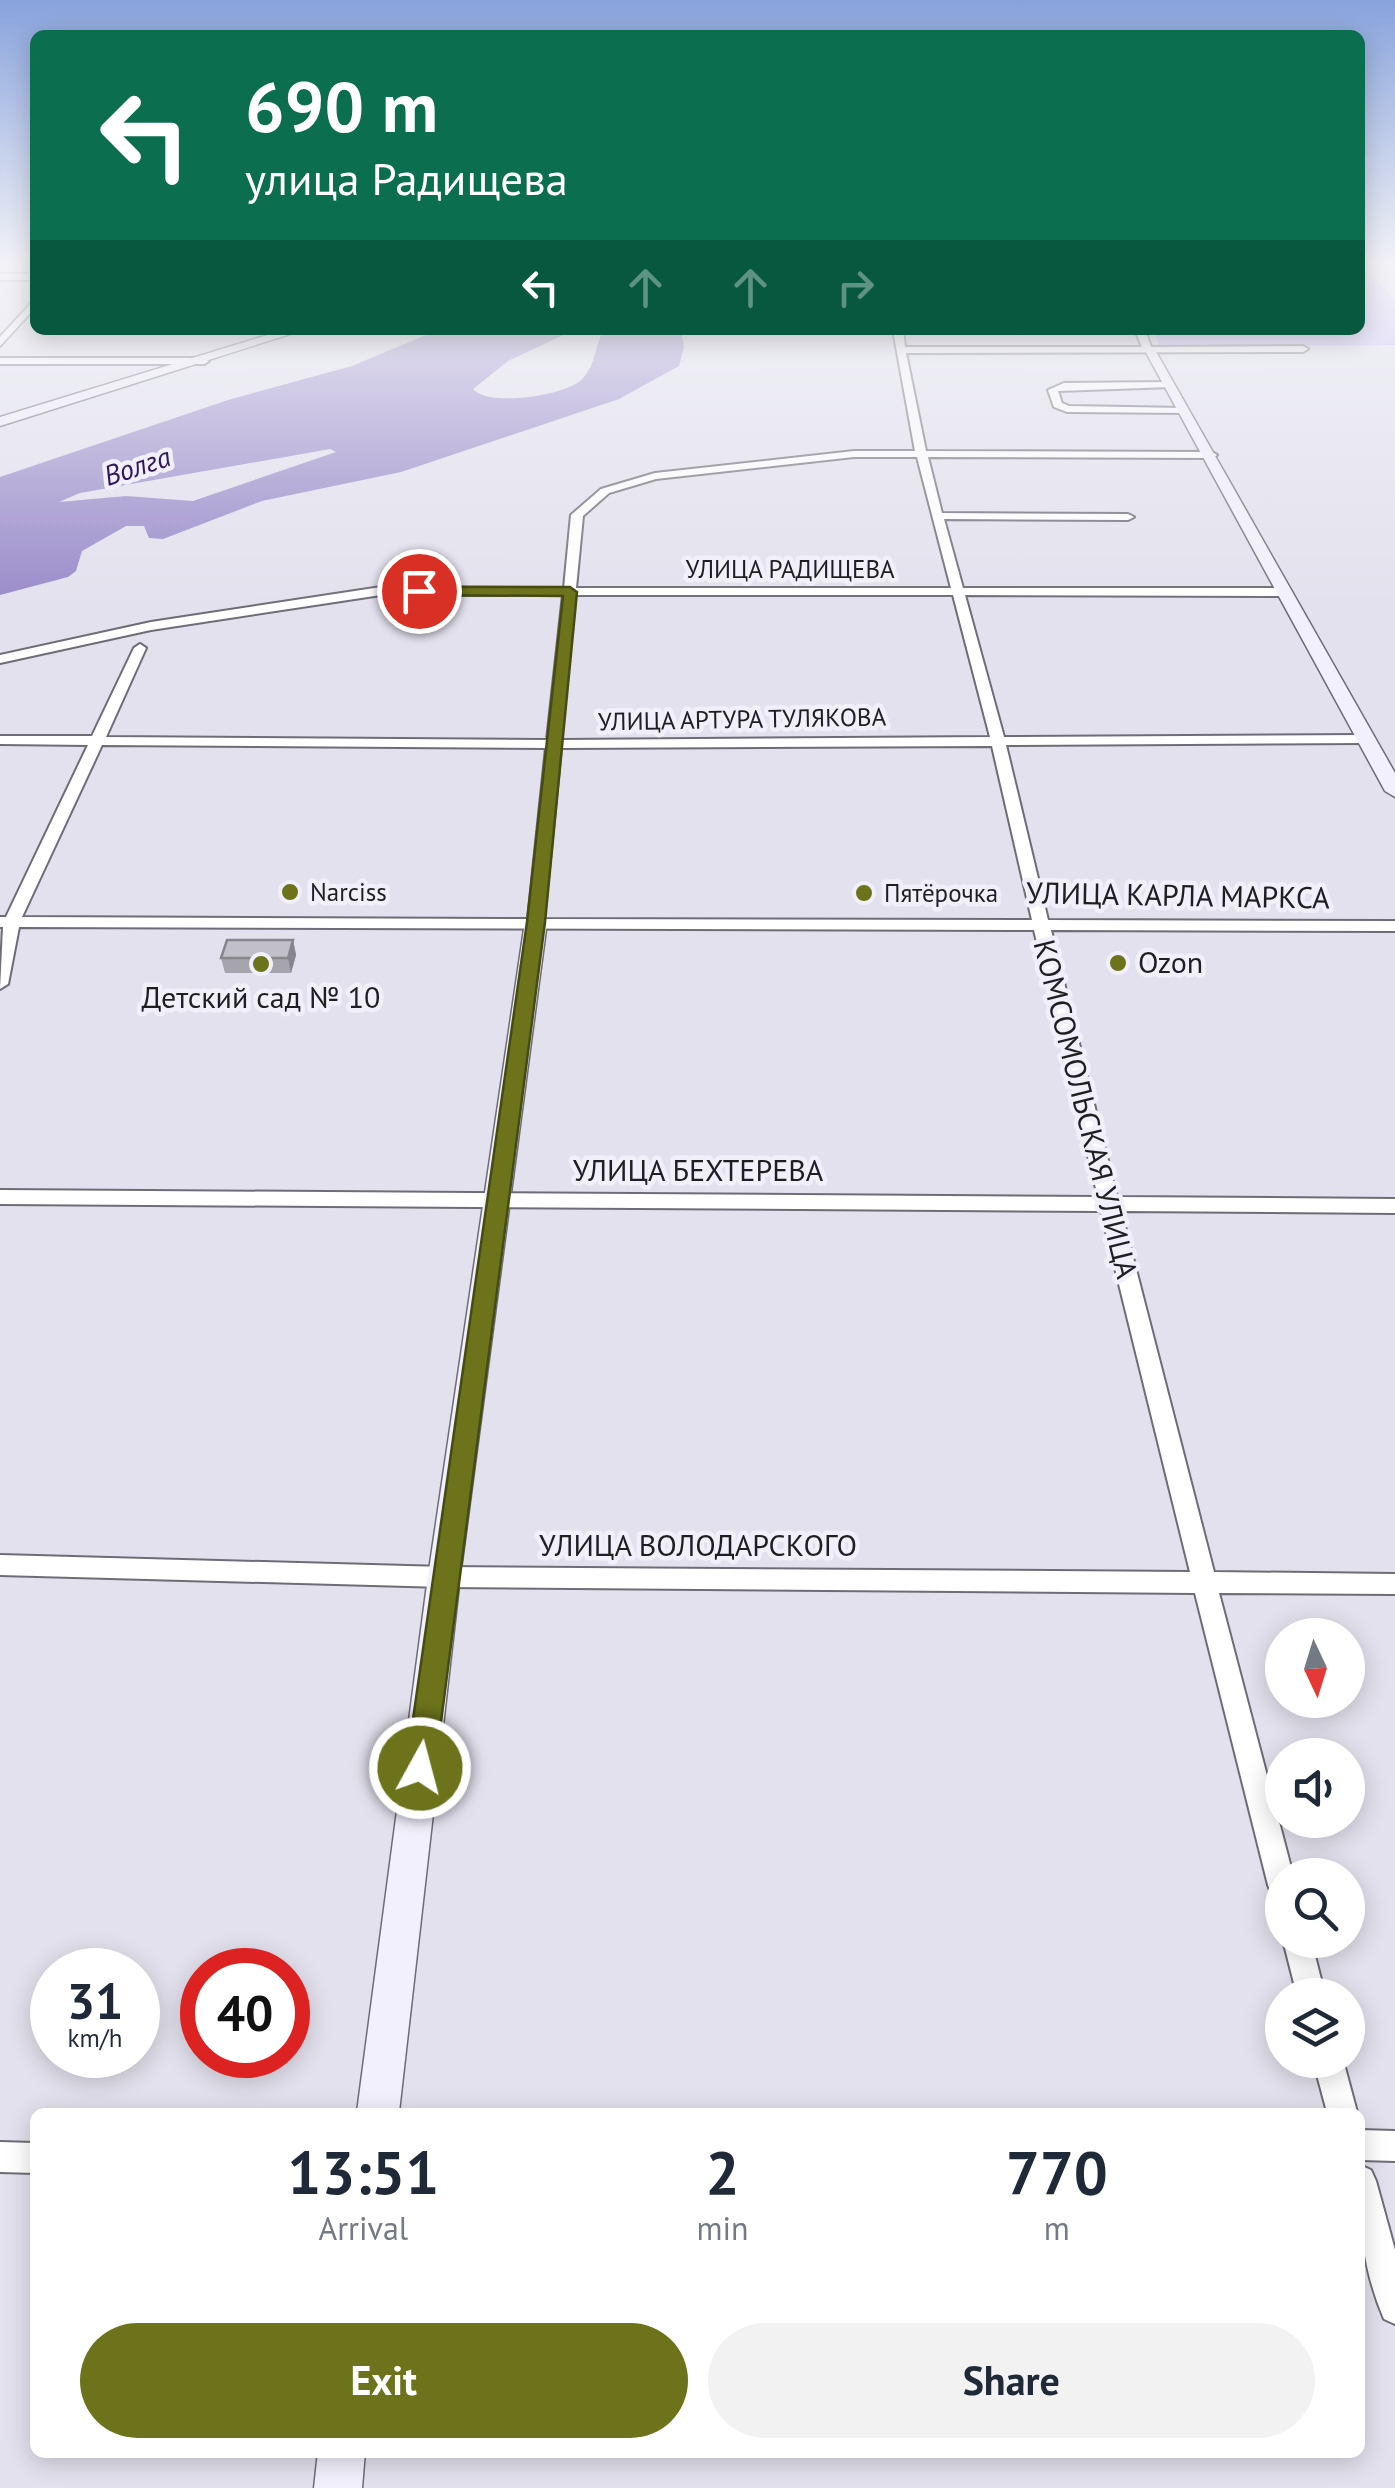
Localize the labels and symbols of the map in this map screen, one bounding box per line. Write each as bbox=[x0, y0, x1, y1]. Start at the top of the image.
water label: Волга bbox=[99, 437, 175, 494]
pin bbox=[377, 549, 462, 634]
street label: УЛИЦА РАДИЩЕВА bbox=[685, 553, 895, 585]
street label: УЛИЦА АРТУРА ТУЛЯКОВА bbox=[598, 700, 887, 738]
street label: УЛИЦА КАРЛА МАРКСА bbox=[1026, 872, 1331, 917]
place label: Narciss bbox=[310, 876, 387, 908]
place label: Пятёрочка bbox=[884, 877, 998, 909]
marker: Narciss bbox=[279, 881, 301, 903]
marker: Пятёрочка bbox=[853, 882, 875, 904]
street label: КОМСОМОЛЬСКАЯ УЛИЦА bbox=[1025, 935, 1148, 1283]
place label: Ozon bbox=[1138, 942, 1203, 981]
marker: Ozon bbox=[1107, 952, 1129, 974]
marker: Детский сад № 10 bbox=[250, 953, 272, 975]
place label: Детский сад № 10 bbox=[142, 977, 380, 1016]
street label: УЛИЦА БЕХТЕРЕВА bbox=[573, 1150, 824, 1189]
street label: УЛИЦА ВОЛОДАРСКОГО bbox=[539, 1525, 857, 1564]
north arrow bbox=[1265, 1618, 1365, 1718]
position arrow bbox=[368, 1716, 472, 1820]
speed limit sign: 40 bbox=[180, 1948, 310, 2078]

